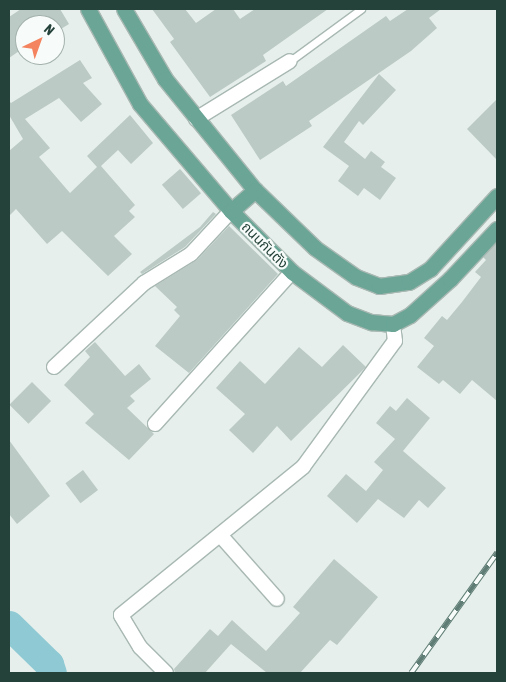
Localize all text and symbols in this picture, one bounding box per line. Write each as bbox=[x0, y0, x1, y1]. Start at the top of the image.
north arrow bbox=[15, 15, 65, 65]
text: N bbox=[41, 21, 58, 38]
street label: ถนนกันตัง bbox=[238, 218, 292, 272]

